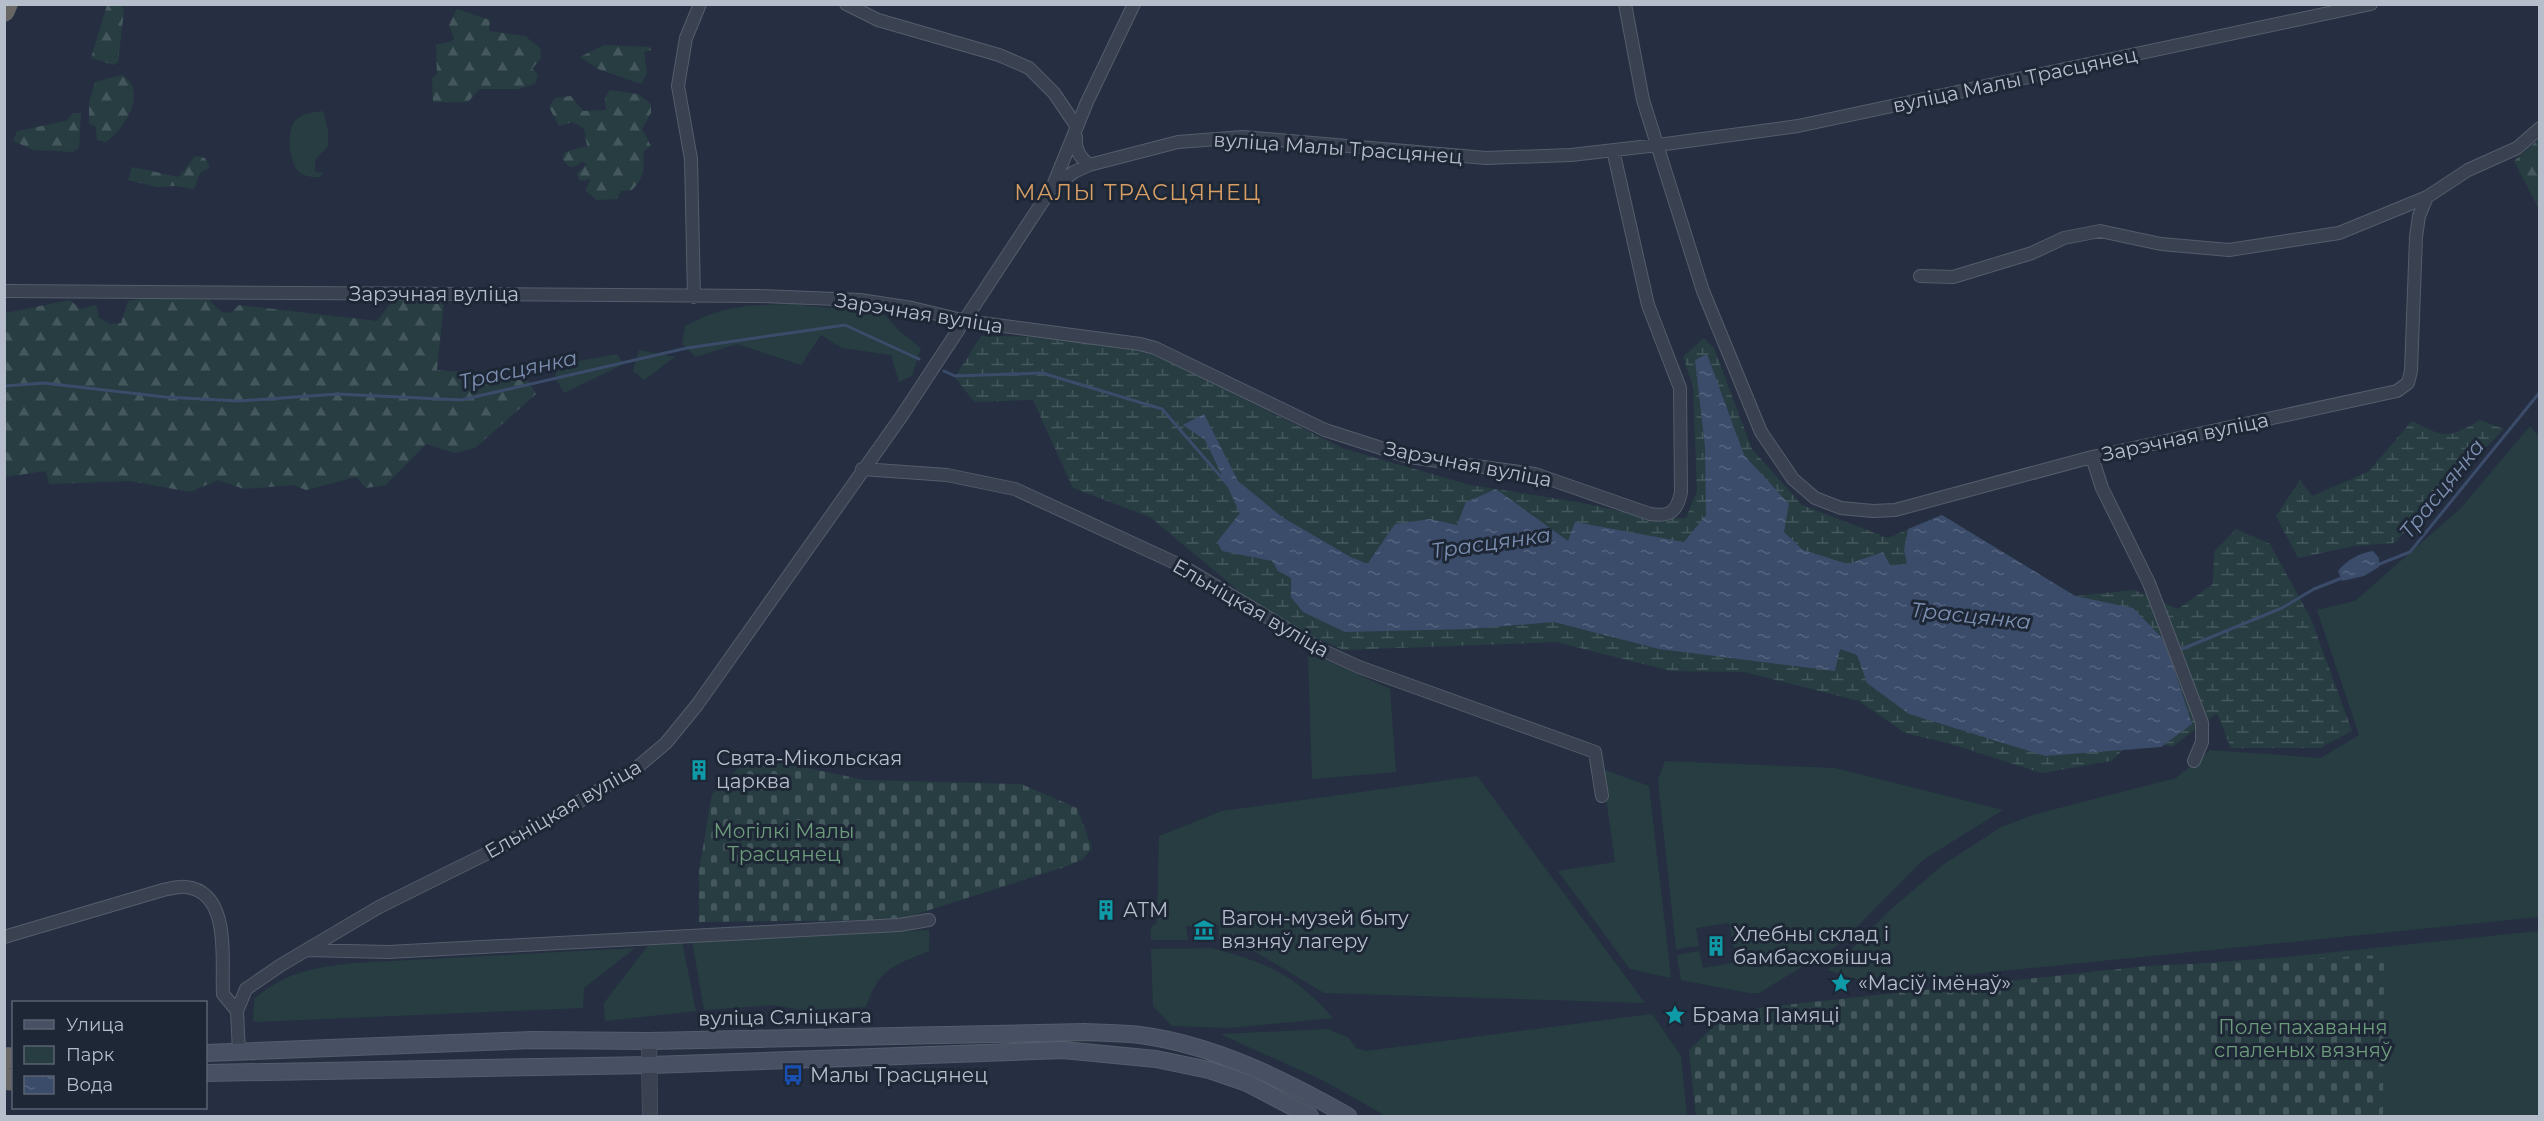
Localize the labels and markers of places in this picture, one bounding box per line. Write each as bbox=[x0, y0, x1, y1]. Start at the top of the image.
place label: Свята-Мікольская царква bbox=[716, 746, 902, 793]
building icon: Свята-Мікольская царква bbox=[687, 758, 711, 782]
building icon: АТМ bbox=[1094, 898, 1118, 922]
place label: АТМ bbox=[1123, 898, 1168, 922]
place label: Вагон-музей быту вязняў лагеру bbox=[1221, 906, 1409, 953]
museum icon: Вагон-музей быту вязняў лагеру bbox=[1192, 918, 1216, 942]
place label: Хлебны склад і бамбасховішча bbox=[1733, 922, 1892, 969]
building icon: Хлебны склад і бамбасховішча bbox=[1704, 934, 1728, 958]
place icon: «Масіў імёнаў» bbox=[1829, 971, 1853, 995]
place label: «Масіў імёнаў» bbox=[1858, 971, 2011, 995]
place icon: Брама Памяці bbox=[1663, 1003, 1687, 1027]
place label: Брама Памяці bbox=[1692, 1003, 1840, 1027]
bus stop icon: Малы Трасцянец bbox=[781, 1063, 805, 1087]
place label: Малы Трасцянец bbox=[810, 1063, 988, 1087]

